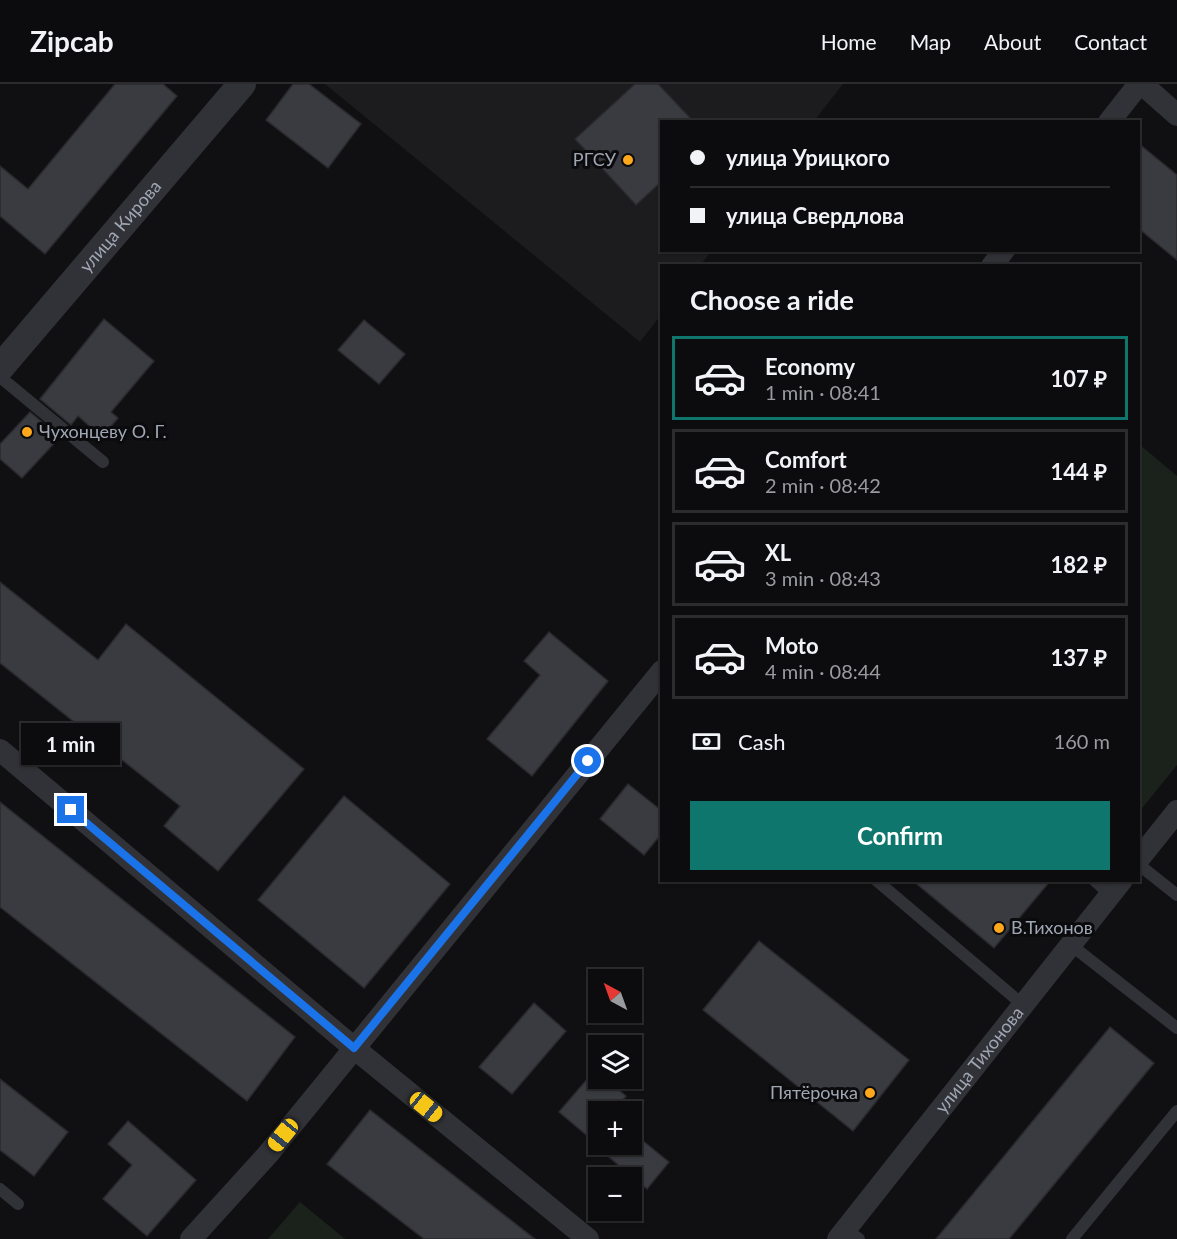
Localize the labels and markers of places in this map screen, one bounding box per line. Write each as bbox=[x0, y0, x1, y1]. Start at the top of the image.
place label: РГСУ bbox=[573, 148, 617, 170]
marker: РГСУ bbox=[621, 153, 635, 167]
place label: Чухонцеву О. Г. bbox=[39, 420, 167, 442]
marker: Чухонцеву О. Г. bbox=[20, 425, 34, 439]
place label: В.Тихонов bbox=[1011, 916, 1093, 938]
marker: В.Тихонов bbox=[992, 921, 1006, 935]
place label: Пятёрочка bbox=[770, 1081, 858, 1103]
marker: Пятёрочка bbox=[863, 1086, 877, 1100]

